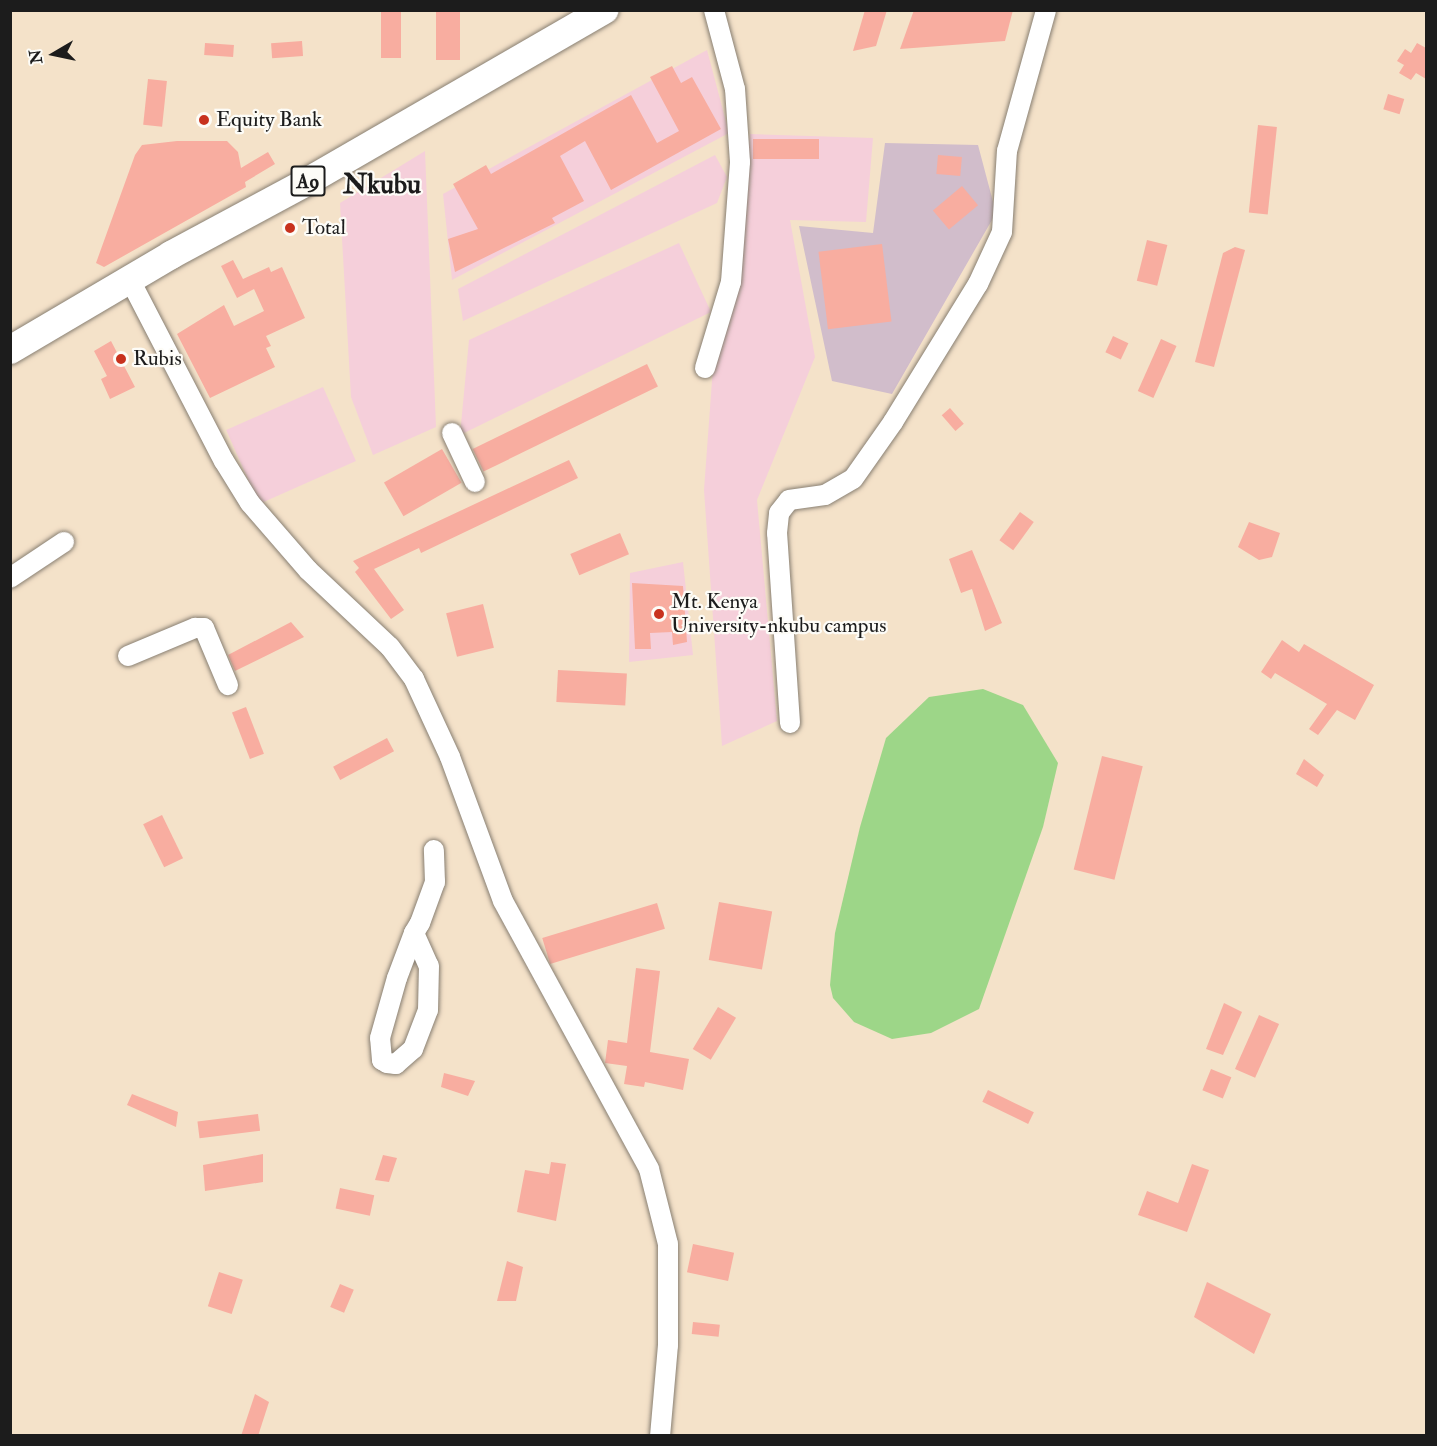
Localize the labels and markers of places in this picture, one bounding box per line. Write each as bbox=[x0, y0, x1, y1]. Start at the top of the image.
place label: Equity Bank bbox=[216, 107, 322, 133]
marker: Equity Bank bbox=[197, 113, 211, 127]
place label: Total bbox=[302, 215, 346, 241]
marker: Total bbox=[283, 221, 297, 235]
place label: Rubis bbox=[133, 346, 182, 372]
marker: Rubis bbox=[114, 352, 128, 366]
place label: Mt. Kenya University-nkubu campus bbox=[671, 589, 886, 639]
marker: Mt. Kenya University-nkubu campus bbox=[652, 607, 666, 621]

